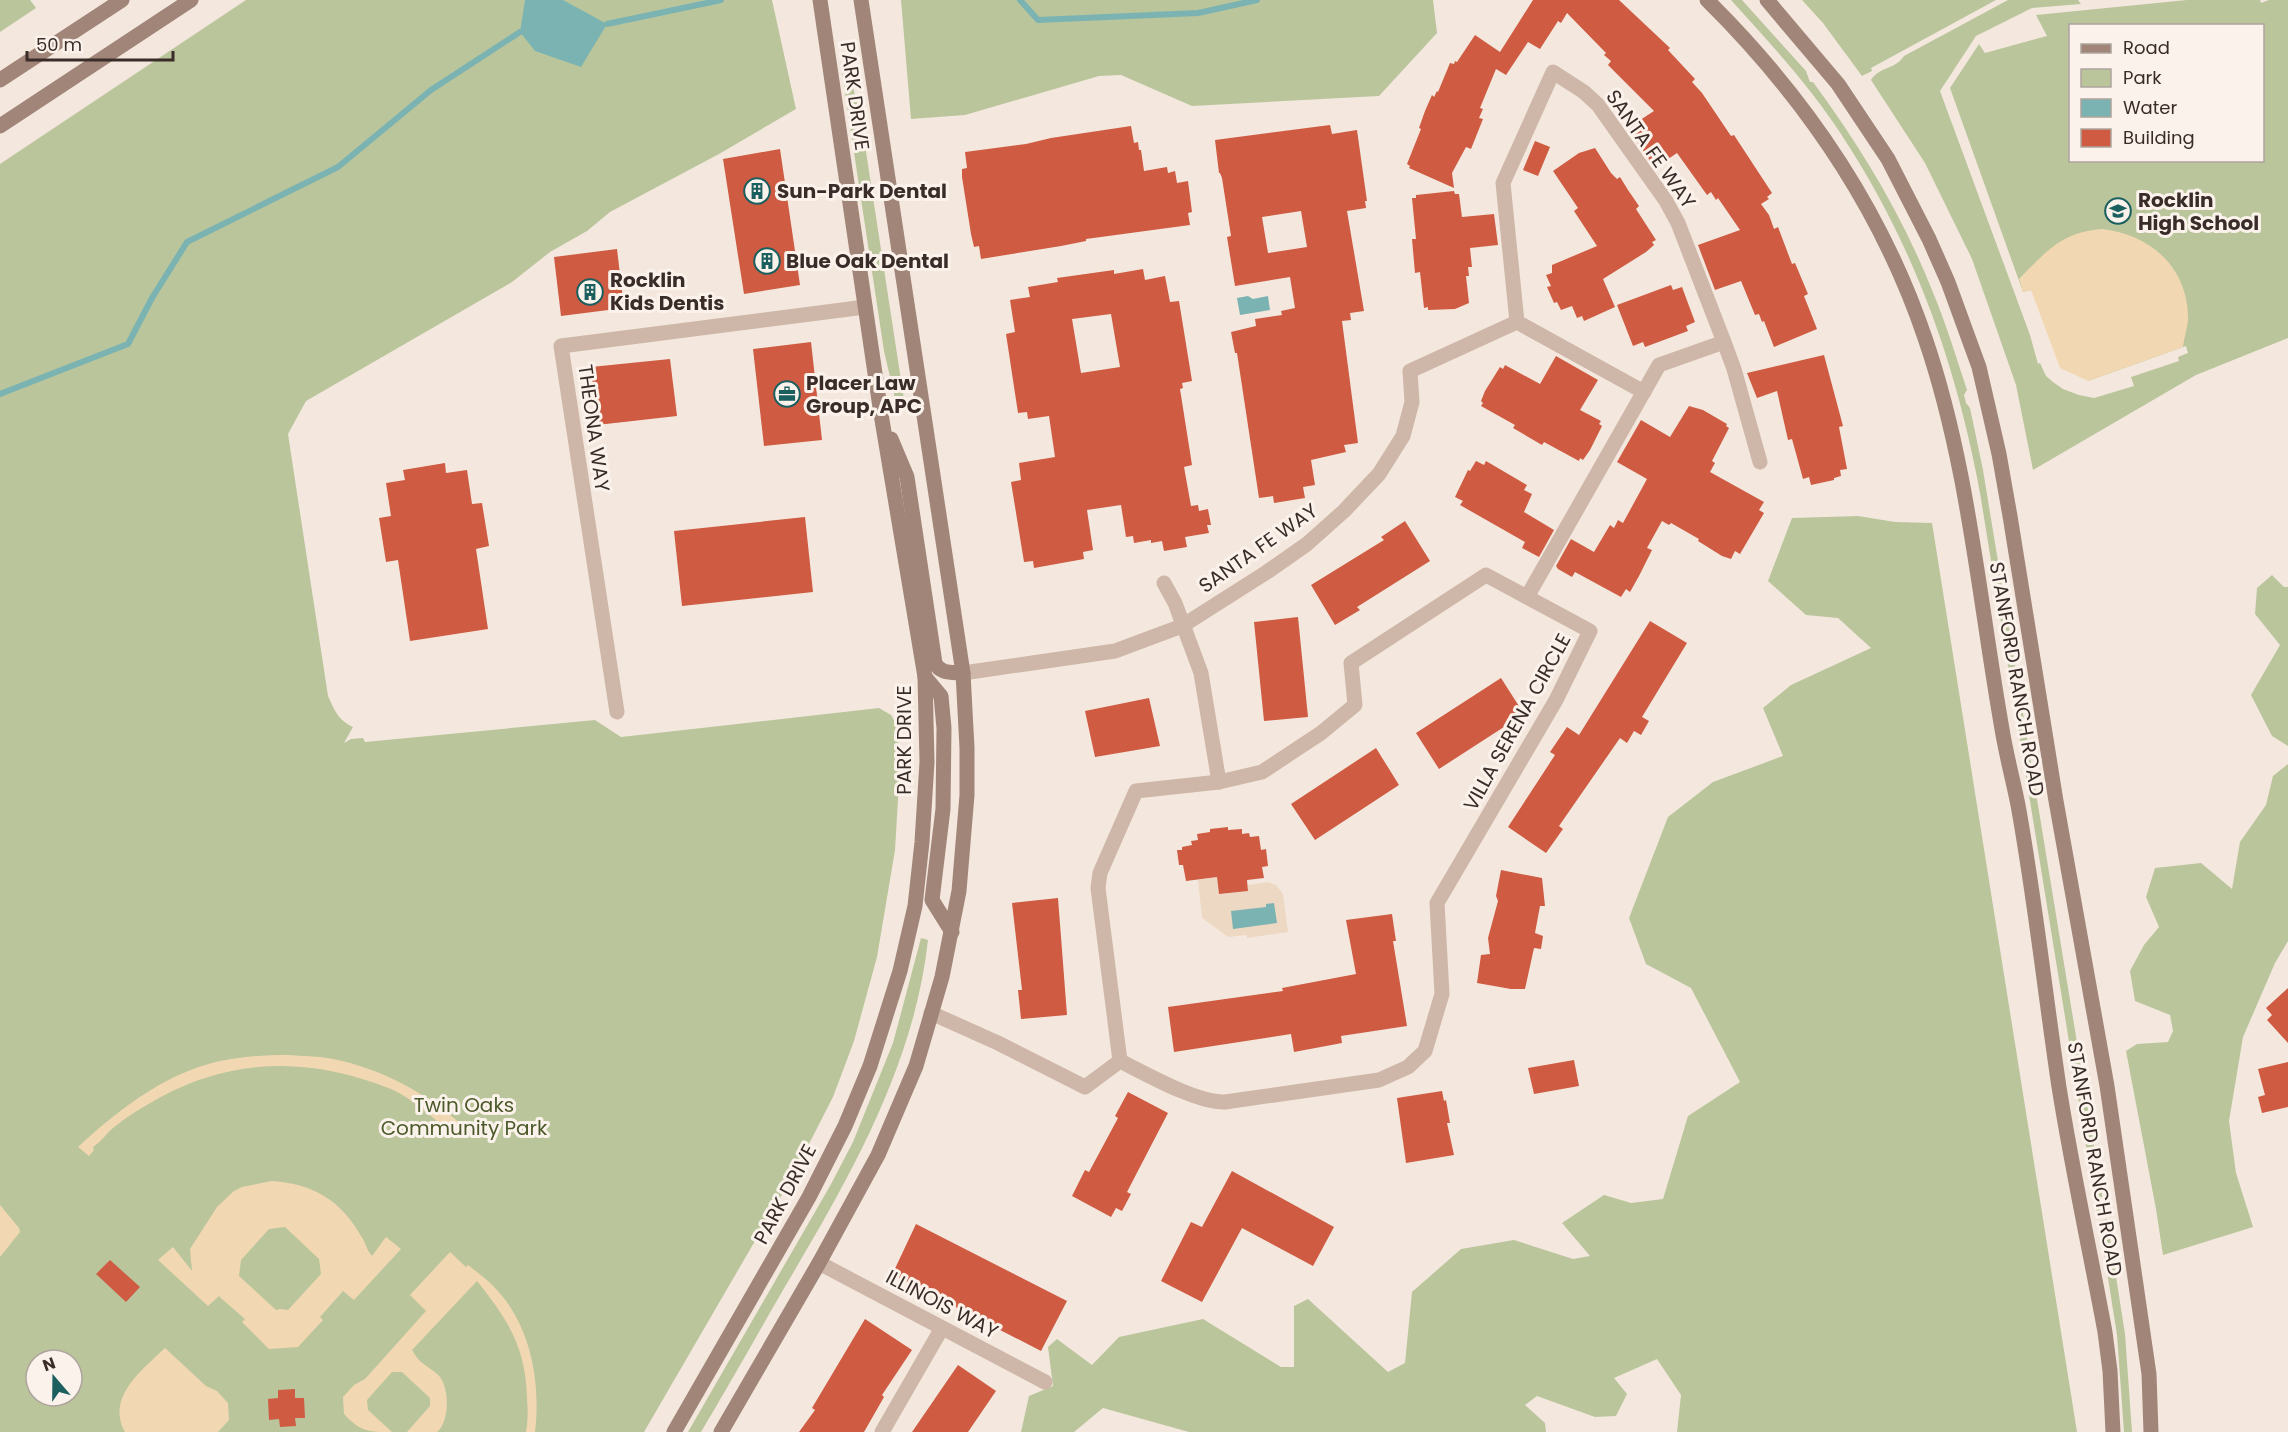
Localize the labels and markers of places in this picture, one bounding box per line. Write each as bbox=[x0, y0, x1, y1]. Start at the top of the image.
building icon: Sun-Park Dental bbox=[742, 176, 772, 206]
place label: Sun-Park Dental bbox=[777, 177, 947, 205]
place label: Rocklin High School bbox=[2138, 186, 2259, 237]
school or university icon: Rocklin High School bbox=[2103, 196, 2133, 226]
building icon: Blue Oak Dental bbox=[752, 246, 782, 276]
place label: Blue Oak Dental bbox=[786, 247, 949, 275]
place label: Rocklin Kids Dentis bbox=[610, 266, 724, 317]
building icon: Rocklin Kids Dentis bbox=[575, 277, 605, 307]
place label: Placer Law Group, APC bbox=[806, 369, 922, 420]
office icon: Placer Law Group, APC bbox=[772, 379, 802, 409]

